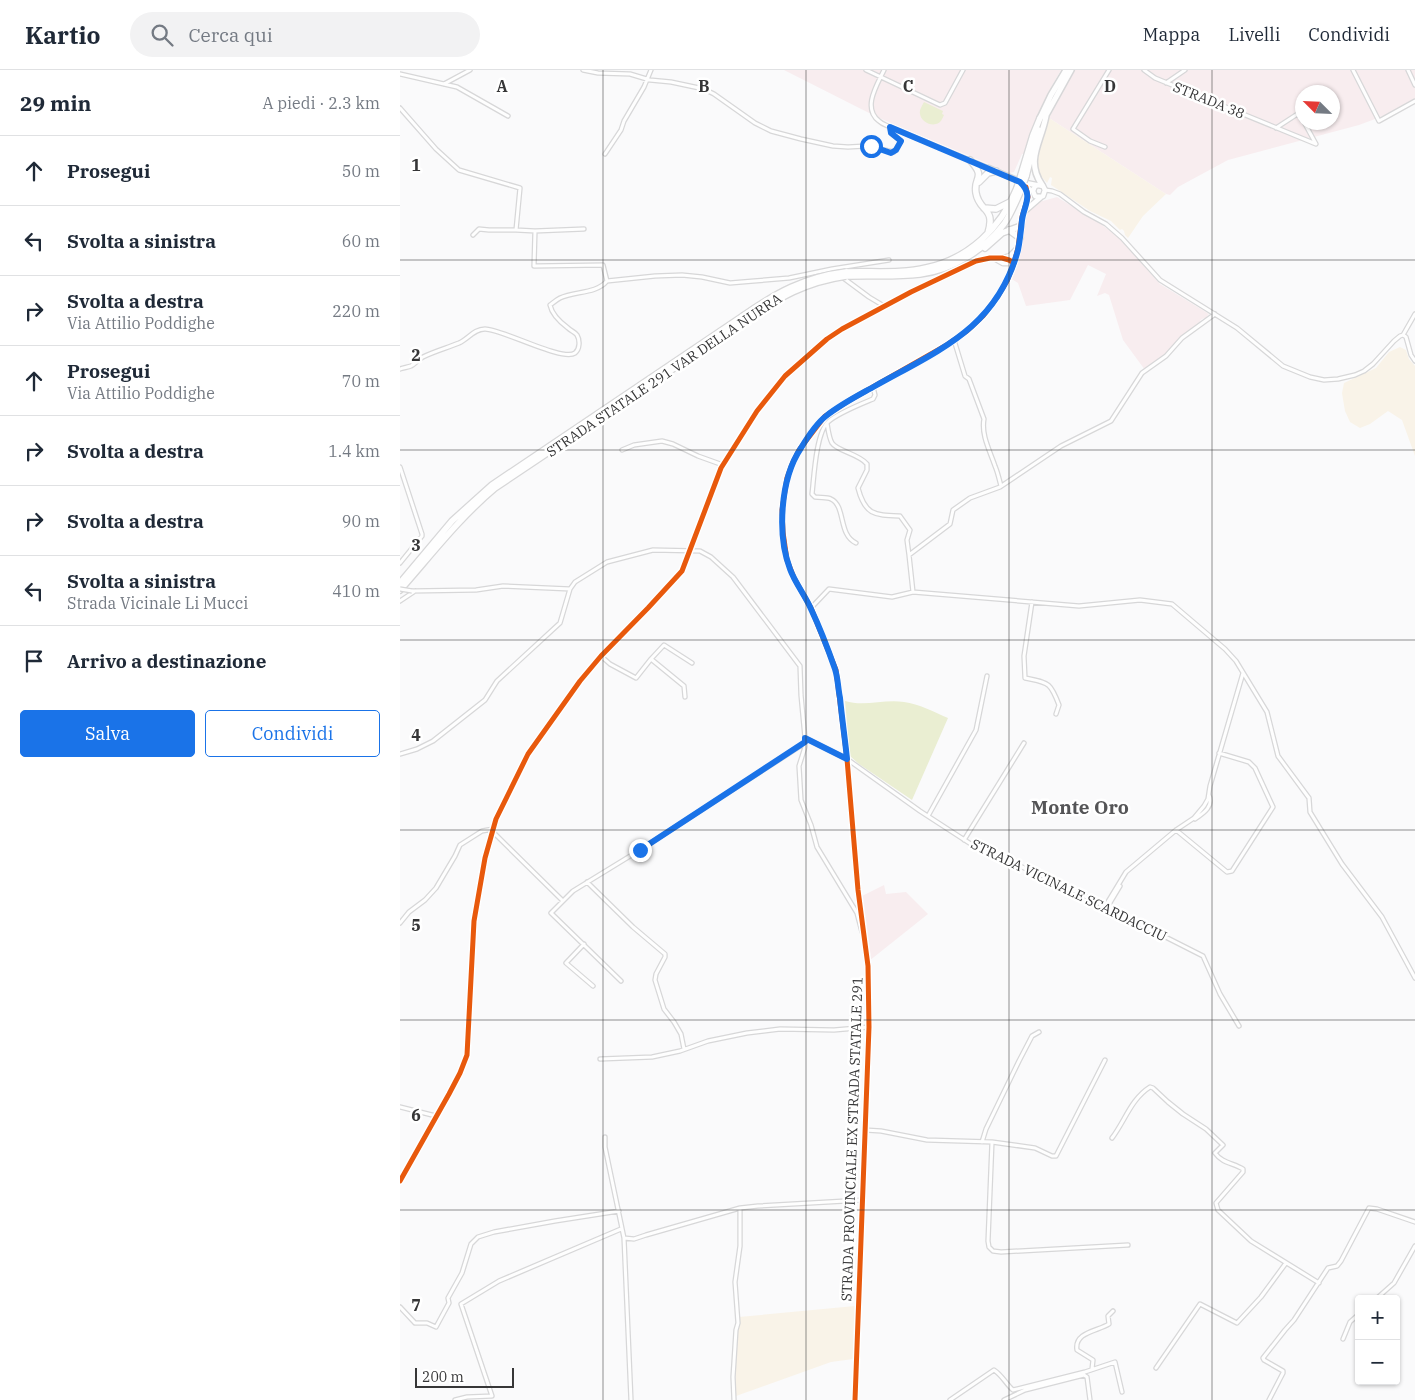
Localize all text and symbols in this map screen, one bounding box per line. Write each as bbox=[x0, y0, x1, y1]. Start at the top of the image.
search box bbox=[130, 12, 480, 57]
text: Kartio bbox=[25, 19, 100, 51]
icon: search bbox=[148, 21, 176, 49]
text: Cerca qui bbox=[188, 23, 273, 47]
text: Mappa bbox=[1143, 23, 1200, 46]
text: Livelli bbox=[1228, 23, 1280, 46]
text: Condividi bbox=[1308, 23, 1390, 46]
text: A bbox=[496, 76, 508, 96]
text: B bbox=[698, 76, 710, 96]
text: C bbox=[903, 76, 913, 96]
text: D bbox=[1104, 76, 1116, 96]
street label: STRADA 38 bbox=[1171, 78, 1247, 122]
north arrow bbox=[1295, 85, 1340, 130]
text: 29 min bbox=[20, 89, 91, 117]
text: A piedi · 2.3 km bbox=[263, 93, 380, 113]
route start bbox=[860, 135, 883, 158]
text: 1 bbox=[411, 155, 421, 175]
icon: ahead bbox=[20, 157, 48, 185]
text: Prosegui bbox=[67, 159, 150, 183]
text: 50 m bbox=[342, 161, 380, 181]
icon: left bbox=[20, 227, 48, 255]
text: Svolta a sinistra bbox=[67, 229, 216, 253]
text: 60 m bbox=[342, 231, 380, 251]
text: Svolta a destra bbox=[67, 289, 204, 313]
street label: STRADA STATALE 291 VAR DELLA NURRA bbox=[543, 289, 785, 461]
icon: right bbox=[20, 297, 48, 325]
text: 220 m bbox=[332, 301, 380, 321]
text: Via Attilio Poddighe bbox=[67, 313, 215, 333]
text: 2 bbox=[411, 345, 421, 365]
text: Prosegui bbox=[67, 359, 150, 383]
icon: ahead bbox=[20, 367, 48, 395]
text: 70 m bbox=[342, 371, 380, 391]
text: Via Attilio Poddighe bbox=[67, 383, 215, 403]
icon: right bbox=[20, 437, 48, 465]
text: Svolta a destra bbox=[67, 439, 204, 463]
text: 1.4 km bbox=[328, 441, 380, 461]
icon: right bbox=[20, 507, 48, 535]
text: Svolta a destra bbox=[67, 509, 204, 533]
text: 90 m bbox=[342, 511, 380, 531]
text: 3 bbox=[411, 535, 421, 555]
text: Svolta a sinistra bbox=[67, 569, 216, 593]
icon: left bbox=[20, 577, 48, 605]
text: 410 m bbox=[332, 581, 380, 601]
text: Strada Vicinale Li Mucci bbox=[67, 593, 248, 613]
icon: arrive bbox=[20, 647, 48, 675]
text: Arrivo a destinazione bbox=[67, 649, 266, 673]
button: Salva bbox=[20, 710, 195, 757]
button: Condividi bbox=[205, 710, 380, 757]
text: 4 bbox=[411, 725, 421, 745]
district label: Monte Oro bbox=[1031, 795, 1129, 819]
street label: STRADA VICINALE SCARDACCIU bbox=[968, 835, 1170, 945]
route end bbox=[629, 839, 652, 862]
text: 5 bbox=[411, 915, 421, 935]
street label: STRADA PROVINCIALE EX STRADA STATALE 291 bbox=[837, 976, 867, 1302]
text: 6 bbox=[411, 1105, 421, 1125]
text: 7 bbox=[411, 1295, 421, 1315]
map controls bbox=[1355, 1295, 1400, 1385]
button: + bbox=[1355, 1295, 1400, 1340]
button: − bbox=[1355, 1340, 1400, 1385]
scale bar bbox=[415, 1365, 514, 1388]
text: 200 m bbox=[422, 1368, 464, 1386]

